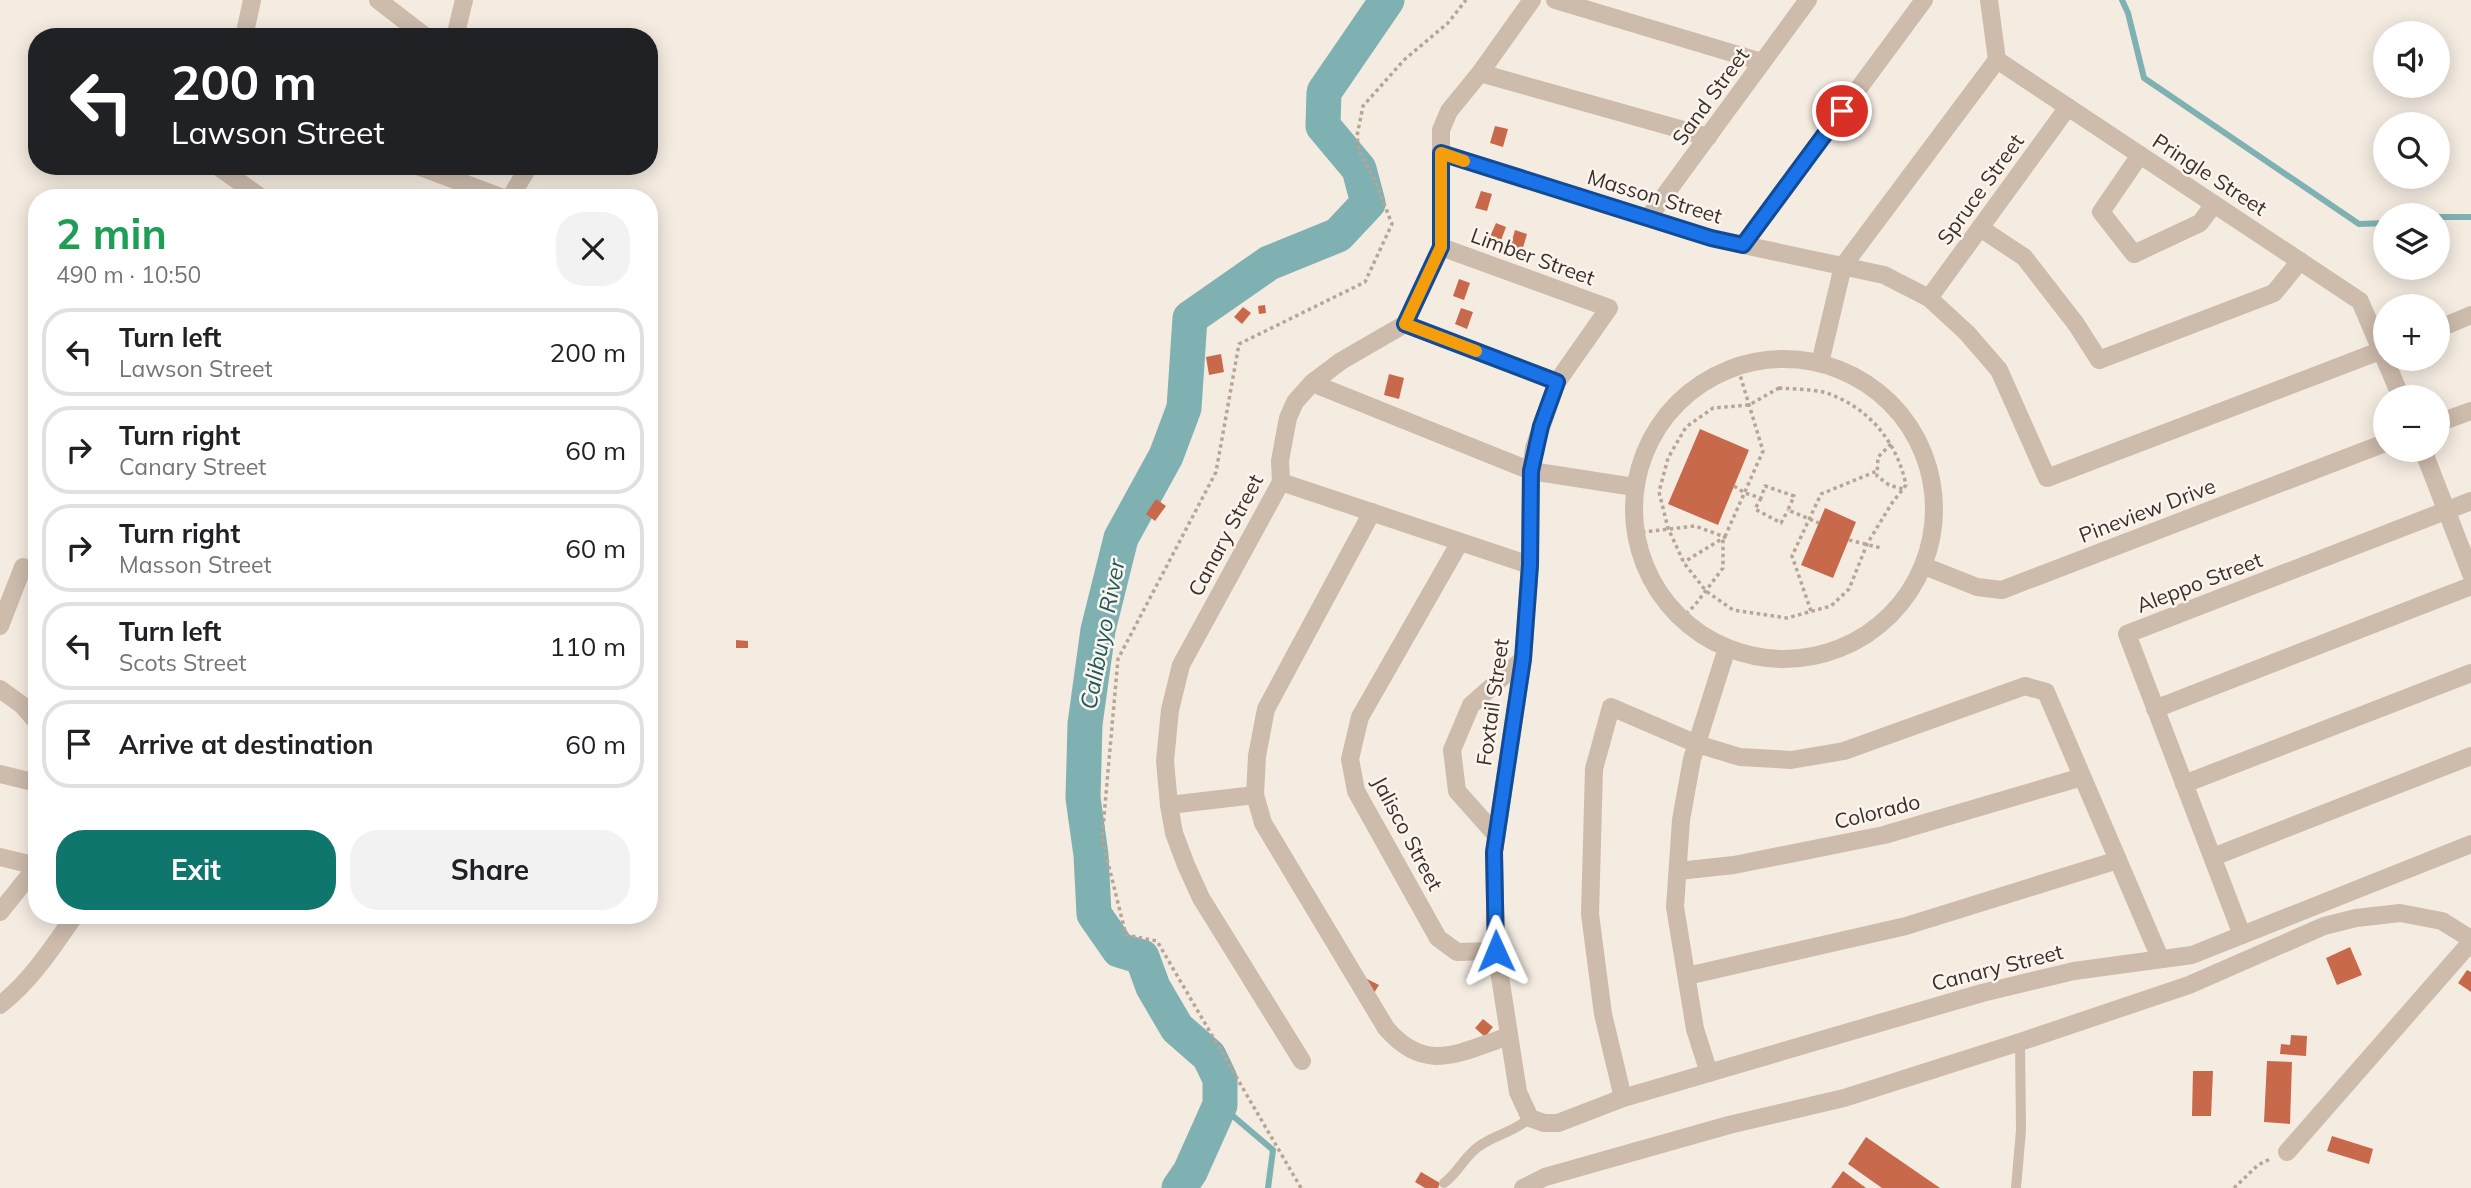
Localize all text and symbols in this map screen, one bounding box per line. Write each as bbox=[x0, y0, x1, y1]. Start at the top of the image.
map controls bbox=[2373, 21, 2450, 462]
button: sound bbox=[2373, 21, 2450, 98]
street label: Sand Street bbox=[1666, 42, 1754, 150]
text: 200 m bbox=[171, 51, 317, 112]
icon: left bbox=[56, 56, 147, 147]
pin bbox=[1812, 81, 1872, 141]
icon: arrive bbox=[1823, 92, 1861, 130]
text: Lawson Street bbox=[171, 112, 385, 152]
button: search bbox=[2373, 112, 2450, 189]
street label: Pringle Street bbox=[2148, 127, 2272, 221]
street label: Spruce Street bbox=[1931, 129, 2029, 249]
street label: Masson Street bbox=[1585, 163, 1725, 229]
button: layers bbox=[2373, 203, 2450, 280]
text: 2 min bbox=[56, 207, 167, 260]
button: close bbox=[556, 212, 630, 286]
street label: Limber Street bbox=[1467, 222, 1599, 290]
text: 490 m · 10:50 bbox=[56, 260, 201, 289]
button: + bbox=[2373, 294, 2450, 371]
text: Turn left bbox=[119, 321, 221, 354]
icon: left bbox=[60, 333, 98, 371]
text: 200 m bbox=[550, 336, 626, 369]
text: Lawson Street bbox=[119, 354, 273, 383]
button: − bbox=[2373, 385, 2450, 462]
text: Turn right bbox=[119, 419, 240, 452]
icon: right bbox=[60, 431, 98, 469]
text: 60 m bbox=[565, 434, 626, 467]
text: Canary Street bbox=[119, 452, 266, 481]
street label: Canary Street bbox=[1182, 470, 1268, 600]
street label: Pineview Drive bbox=[2075, 472, 2219, 548]
text: Turn right bbox=[119, 517, 240, 550]
icon: right bbox=[60, 529, 98, 567]
text: 60 m bbox=[565, 532, 626, 565]
street label: Aleppo Street bbox=[2132, 546, 2266, 618]
text: Masson Street bbox=[119, 550, 272, 579]
water label: Calibuyo River bbox=[1073, 555, 1131, 712]
text: Turn left bbox=[119, 615, 221, 648]
icon: left bbox=[60, 627, 98, 665]
text: 110 m bbox=[550, 630, 626, 663]
street label: Foxtail Street bbox=[1470, 637, 1514, 767]
text: Scots Street bbox=[119, 648, 247, 677]
icon: arrive bbox=[60, 725, 98, 763]
text: Arrive at destination bbox=[119, 728, 374, 761]
text: 60 m bbox=[565, 728, 626, 761]
street label: Jalisco Street bbox=[1367, 771, 1449, 895]
street label: Colorado bbox=[1831, 788, 1923, 834]
button: Exit bbox=[56, 830, 336, 910]
button: Share bbox=[350, 830, 630, 910]
position arrow bbox=[1459, 914, 1533, 988]
street label: Canary Street bbox=[1929, 938, 2065, 996]

